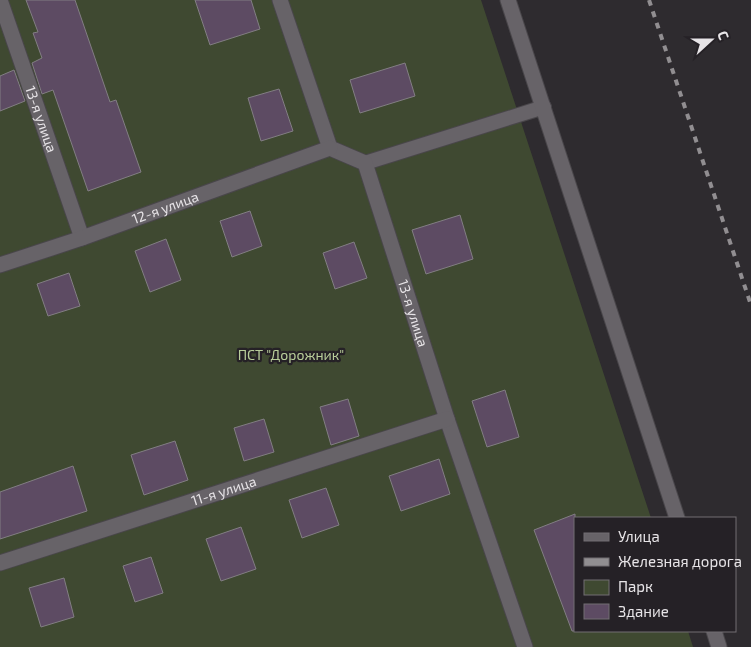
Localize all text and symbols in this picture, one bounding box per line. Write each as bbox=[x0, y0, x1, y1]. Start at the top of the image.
north arrow bbox=[686, 15, 736, 65]
text: С bbox=[714, 28, 733, 42]
street label: 13-я улица bbox=[22, 83, 61, 155]
street label: 12-я улица bbox=[130, 187, 201, 227]
street label: 13-я улица bbox=[395, 277, 432, 349]
park label: ПСТ "Дорожник" bbox=[238, 346, 344, 363]
street label: 11-я улица bbox=[189, 472, 258, 509]
legend bbox=[574, 517, 736, 632]
text: Улица bbox=[618, 527, 660, 545]
text: Железная дорога bbox=[618, 552, 742, 570]
text: Парк bbox=[618, 577, 653, 595]
text: Здание bbox=[618, 602, 669, 620]

